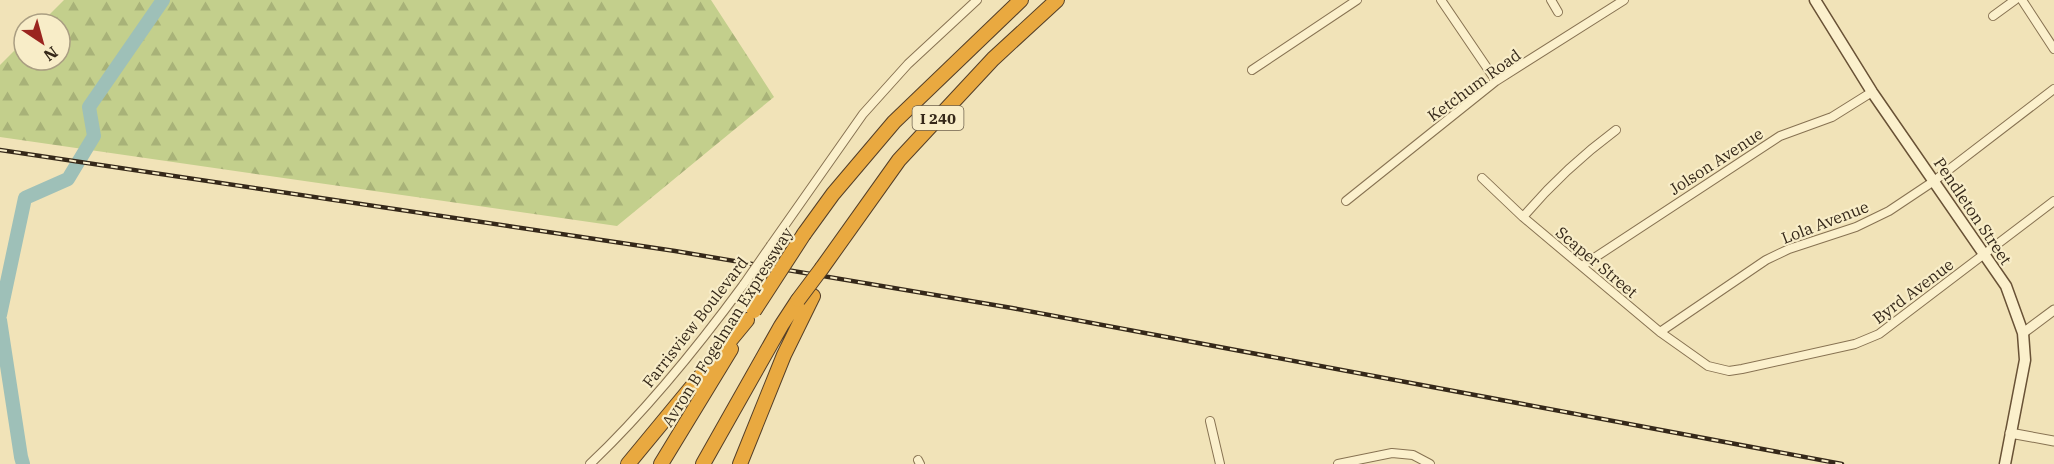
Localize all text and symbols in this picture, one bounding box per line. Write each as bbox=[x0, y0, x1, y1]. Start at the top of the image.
north arrow bbox=[12, 12, 72, 72]
text: N bbox=[40, 42, 62, 66]
street label: Ketchum Road bbox=[1423, 44, 1525, 126]
road number: I 240 bbox=[912, 106, 964, 130]
street label: Jolson Avenue bbox=[1665, 123, 1767, 199]
street label: Pendleton Street bbox=[1930, 154, 2016, 269]
street label: Lola Avenue bbox=[1778, 196, 1872, 248]
street label: Scaper Street bbox=[1552, 222, 1642, 302]
street label: Avron B Fogelman Expressway bbox=[657, 223, 797, 430]
street label: Farrisview Boulevard bbox=[638, 253, 752, 391]
street label: Byrd Avenue bbox=[1869, 254, 1957, 328]

